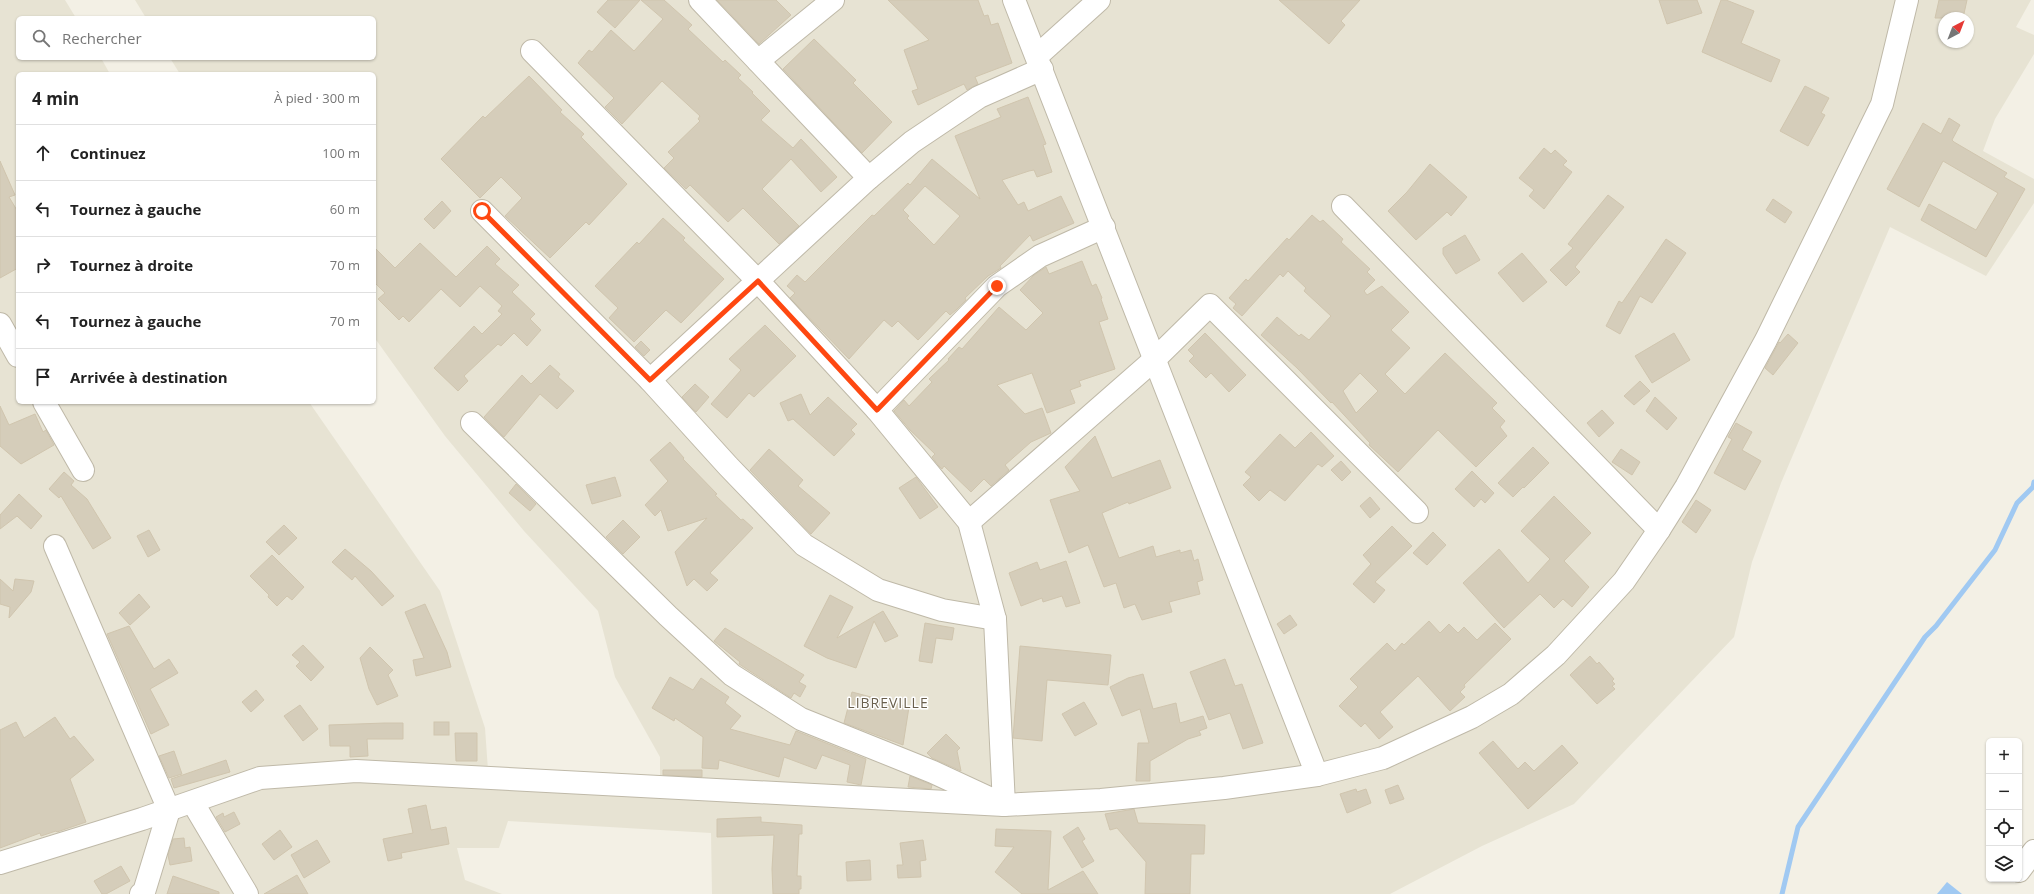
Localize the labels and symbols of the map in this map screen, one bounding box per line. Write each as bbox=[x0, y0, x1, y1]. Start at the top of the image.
north arrow bbox=[1938, 12, 1974, 48]
route start bbox=[473, 202, 491, 220]
route end bbox=[988, 277, 1006, 295]
district label: LIBREVILLE bbox=[847, 693, 929, 712]

